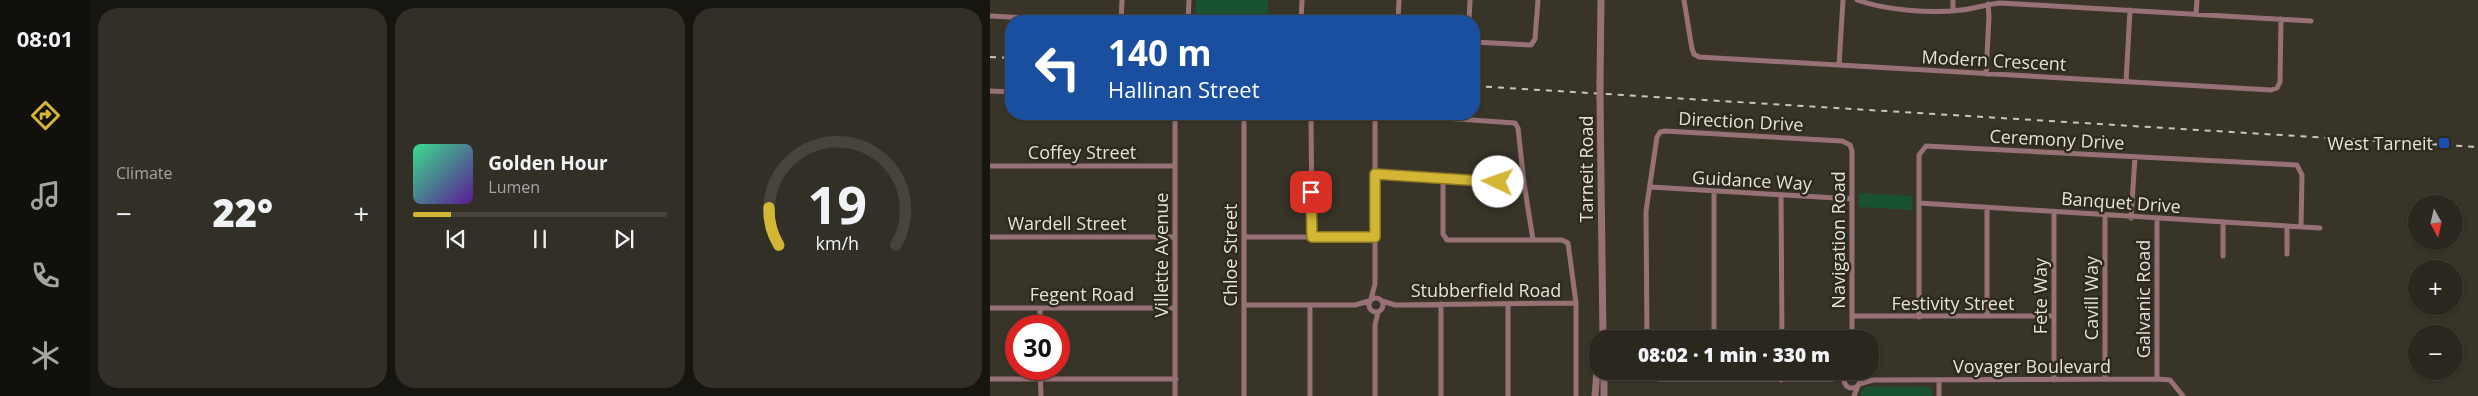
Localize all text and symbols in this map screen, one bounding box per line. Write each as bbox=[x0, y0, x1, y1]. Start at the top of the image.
text: 08:01 bbox=[17, 23, 73, 53]
text: 140 m bbox=[1108, 29, 1212, 76]
icon: left bbox=[1025, 35, 1090, 100]
street label: Modern Crescent bbox=[1921, 44, 2067, 76]
text: Hallinan Street bbox=[1108, 74, 1259, 104]
icon: directions bbox=[28, 98, 63, 133]
street label: Direction Drive bbox=[1678, 106, 1804, 136]
street label: Tarneit Road bbox=[1574, 115, 1598, 223]
street label: Ceremony Drive bbox=[1989, 123, 2125, 155]
place label: West Tarneit bbox=[2327, 131, 2433, 155]
marker: West Tarneit bbox=[2437, 136, 2451, 150]
street label: Coffey Street bbox=[1028, 140, 1136, 164]
text: Golden Hour bbox=[488, 150, 608, 176]
position arrow bbox=[1471, 155, 1523, 207]
text: Climate bbox=[116, 162, 173, 184]
street label: Guidance Way bbox=[1692, 165, 1813, 195]
text: 19 bbox=[808, 168, 867, 239]
pin bbox=[1290, 171, 1332, 213]
street label: Navigation Road bbox=[1826, 171, 1850, 309]
text: Lumen bbox=[488, 176, 540, 198]
icon: music bbox=[28, 178, 63, 213]
icon: arrive bbox=[1297, 178, 1325, 206]
text: 22° bbox=[212, 186, 273, 238]
street label: Banquet Drive bbox=[2060, 186, 2182, 218]
street label: Villette Avenue bbox=[1149, 193, 1173, 317]
text: − bbox=[116, 194, 132, 232]
text: + bbox=[353, 194, 369, 232]
north arrow bbox=[2408, 195, 2462, 250]
map controls bbox=[2408, 195, 2463, 380]
street label: Chloe Street bbox=[1218, 204, 1242, 306]
street label: Wardell Street bbox=[1007, 211, 1127, 235]
icon: previous bbox=[442, 225, 470, 253]
icon: pause bbox=[526, 225, 554, 253]
icon: next bbox=[610, 225, 638, 253]
text: km/h bbox=[816, 231, 859, 255]
street label: Galvanic Road bbox=[2131, 240, 2155, 358]
street label: Cavill Way bbox=[2079, 255, 2103, 340]
street label: Fete Way bbox=[2028, 257, 2052, 334]
icon: phone bbox=[28, 258, 63, 293]
button: + bbox=[2408, 260, 2463, 315]
street label: Stubberfield Road bbox=[1411, 278, 1561, 302]
street label: Fegent Road bbox=[1030, 282, 1134, 306]
street label: Festivity Street bbox=[1892, 291, 2014, 315]
speed limit sign: 30 bbox=[1005, 315, 1070, 380]
button: − bbox=[2408, 325, 2463, 380]
icon: climate bbox=[28, 338, 63, 373]
text: 08:02 · 1 min · 330 m bbox=[1638, 342, 1830, 368]
street label: Voyager Boulevard bbox=[1953, 354, 2111, 378]

